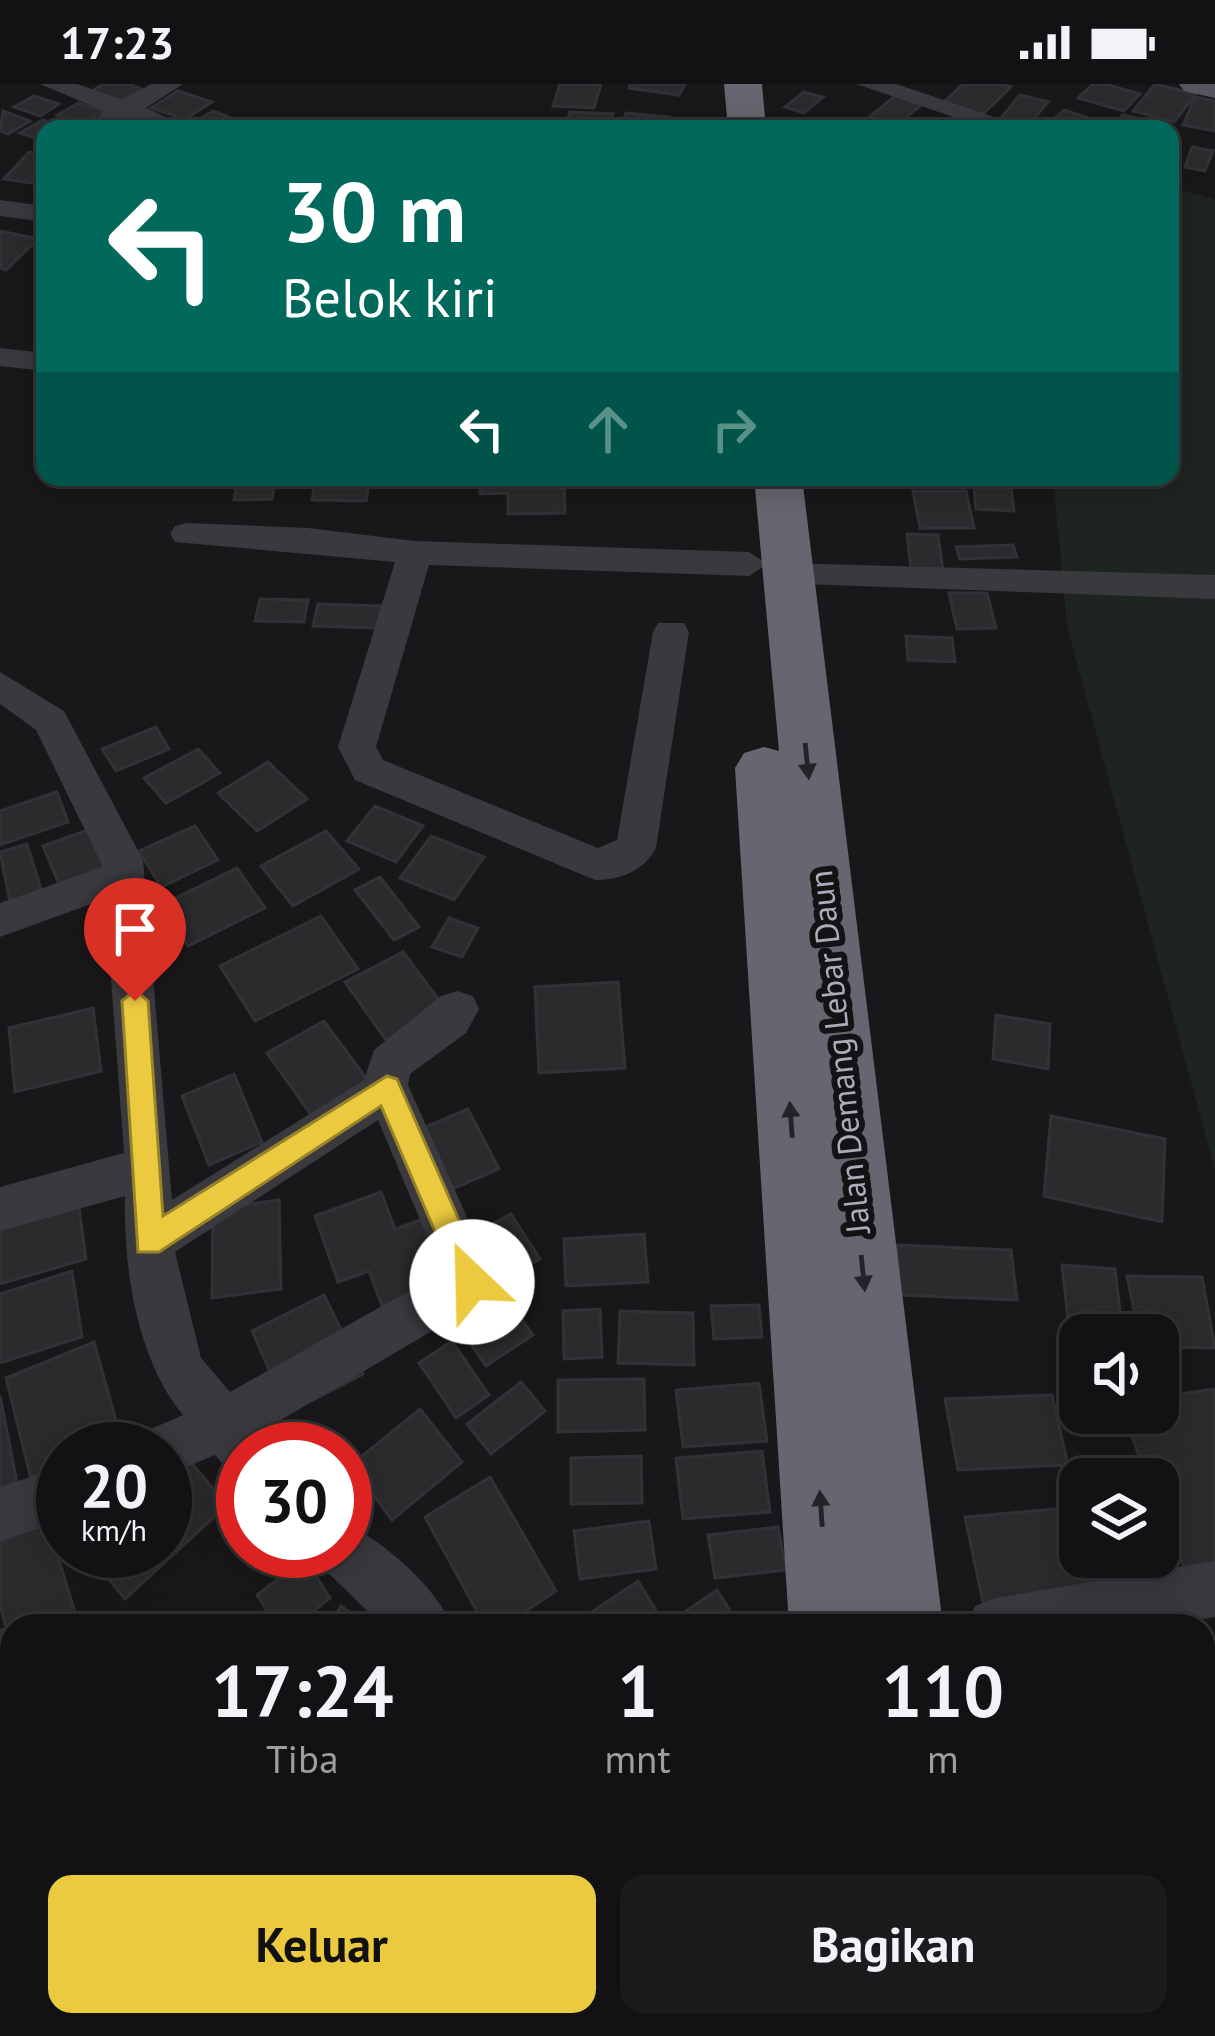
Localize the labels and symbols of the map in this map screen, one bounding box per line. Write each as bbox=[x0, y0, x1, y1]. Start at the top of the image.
one-way arrow bbox=[798, 742, 817, 780]
street label: Jalan Demang Lebar Daun bbox=[798, 868, 879, 1238]
pin bbox=[84, 878, 186, 1001]
one-way arrow bbox=[782, 1101, 801, 1139]
position arrow bbox=[409, 1219, 535, 1345]
one-way arrow bbox=[854, 1255, 873, 1293]
speed limit sign: 30 bbox=[216, 1422, 372, 1578]
one-way arrow bbox=[811, 1490, 830, 1527]

